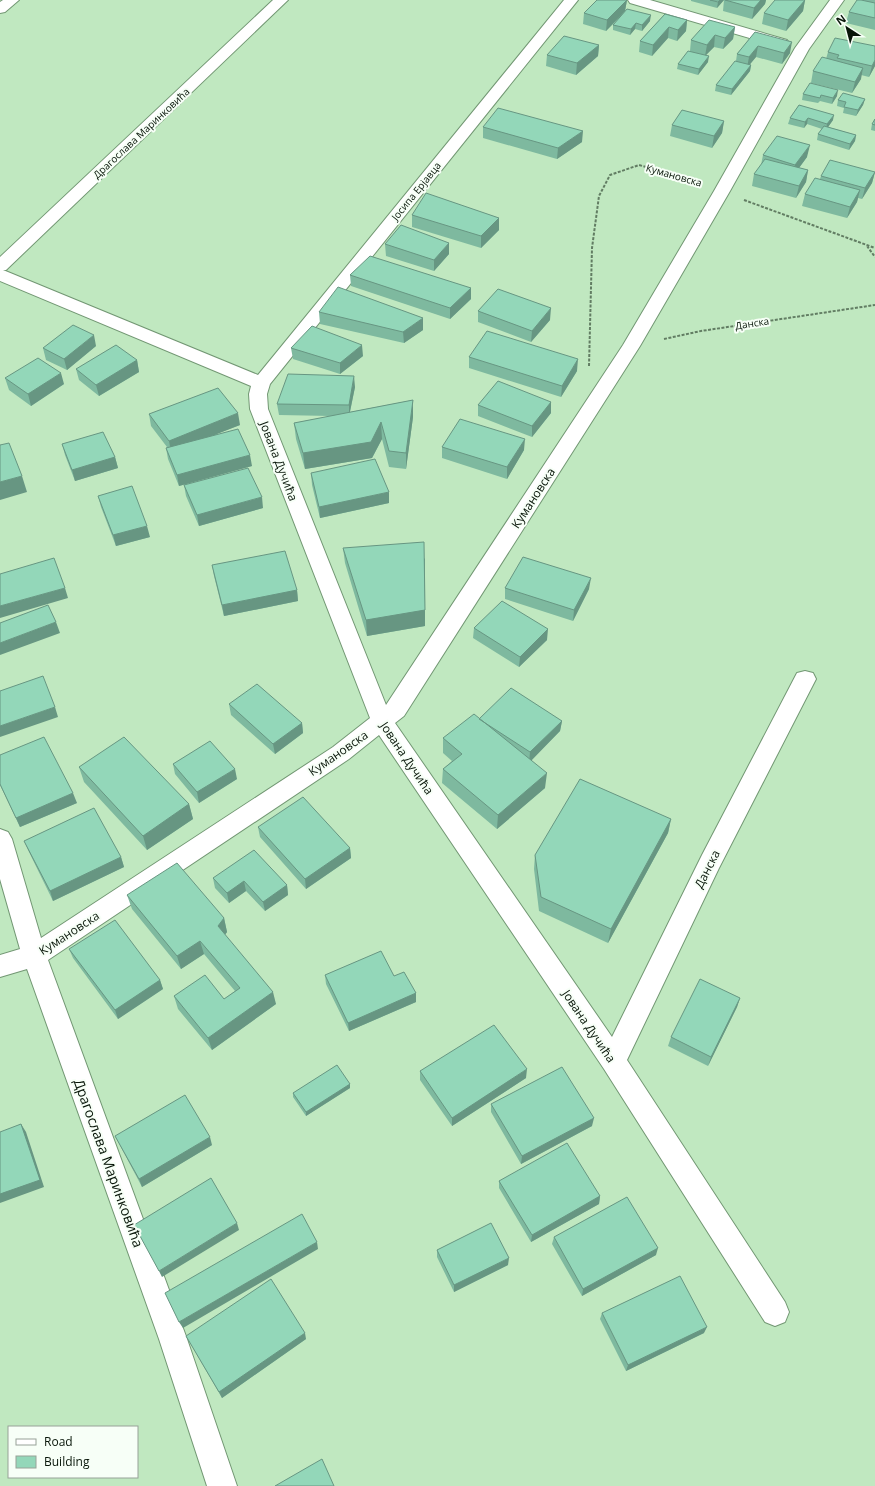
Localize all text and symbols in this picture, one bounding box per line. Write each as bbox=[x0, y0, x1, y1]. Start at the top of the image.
north arrow bbox=[827, 8, 867, 48]
text: N bbox=[833, 11, 849, 28]
street label: Драгослава Маринковића bbox=[90, 85, 192, 181]
street label: Јосипа Ерјавца bbox=[387, 159, 444, 224]
street label: Кумановска bbox=[644, 160, 704, 190]
street label: Данска bbox=[734, 313, 770, 333]
street label: Јована Дучића bbox=[256, 418, 302, 504]
street label: Кумановска bbox=[507, 464, 559, 532]
street label: Јована Дучића bbox=[376, 717, 438, 798]
street label: Кумановска bbox=[305, 726, 371, 780]
street label: Данска bbox=[690, 847, 724, 891]
street label: Кумановска bbox=[35, 907, 103, 959]
street label: Јована Дучића bbox=[558, 985, 620, 1066]
street label: Драгослава Маринковића bbox=[70, 1076, 148, 1250]
legend bbox=[8, 1426, 138, 1478]
text: Road bbox=[44, 1433, 73, 1450]
text: Building bbox=[44, 1453, 90, 1470]

